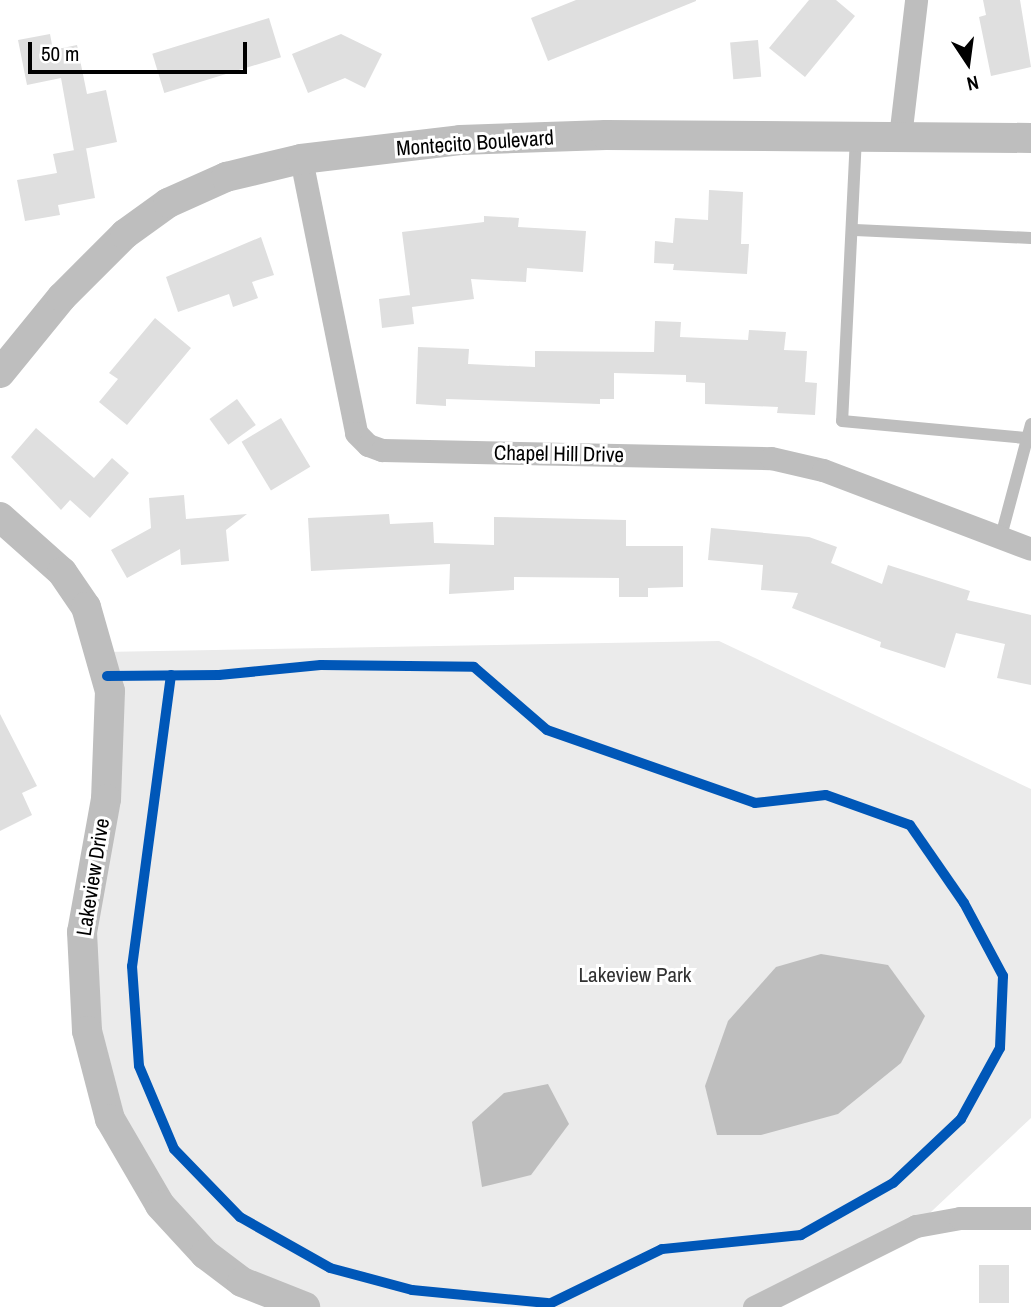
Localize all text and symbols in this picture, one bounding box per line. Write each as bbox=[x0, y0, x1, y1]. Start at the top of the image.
scale bar bbox=[32, 28, 250, 72]
north arrow bbox=[933, 28, 1003, 98]
text: 50 m bbox=[41, 39, 79, 68]
text: N bbox=[964, 70, 981, 97]
street label: Montecito Boulevard bbox=[395, 125, 555, 161]
street label: Chapel Hill Drive bbox=[494, 440, 624, 468]
street label: Lakeview Drive bbox=[71, 816, 115, 938]
park label: Lakeview Park bbox=[579, 962, 691, 988]

